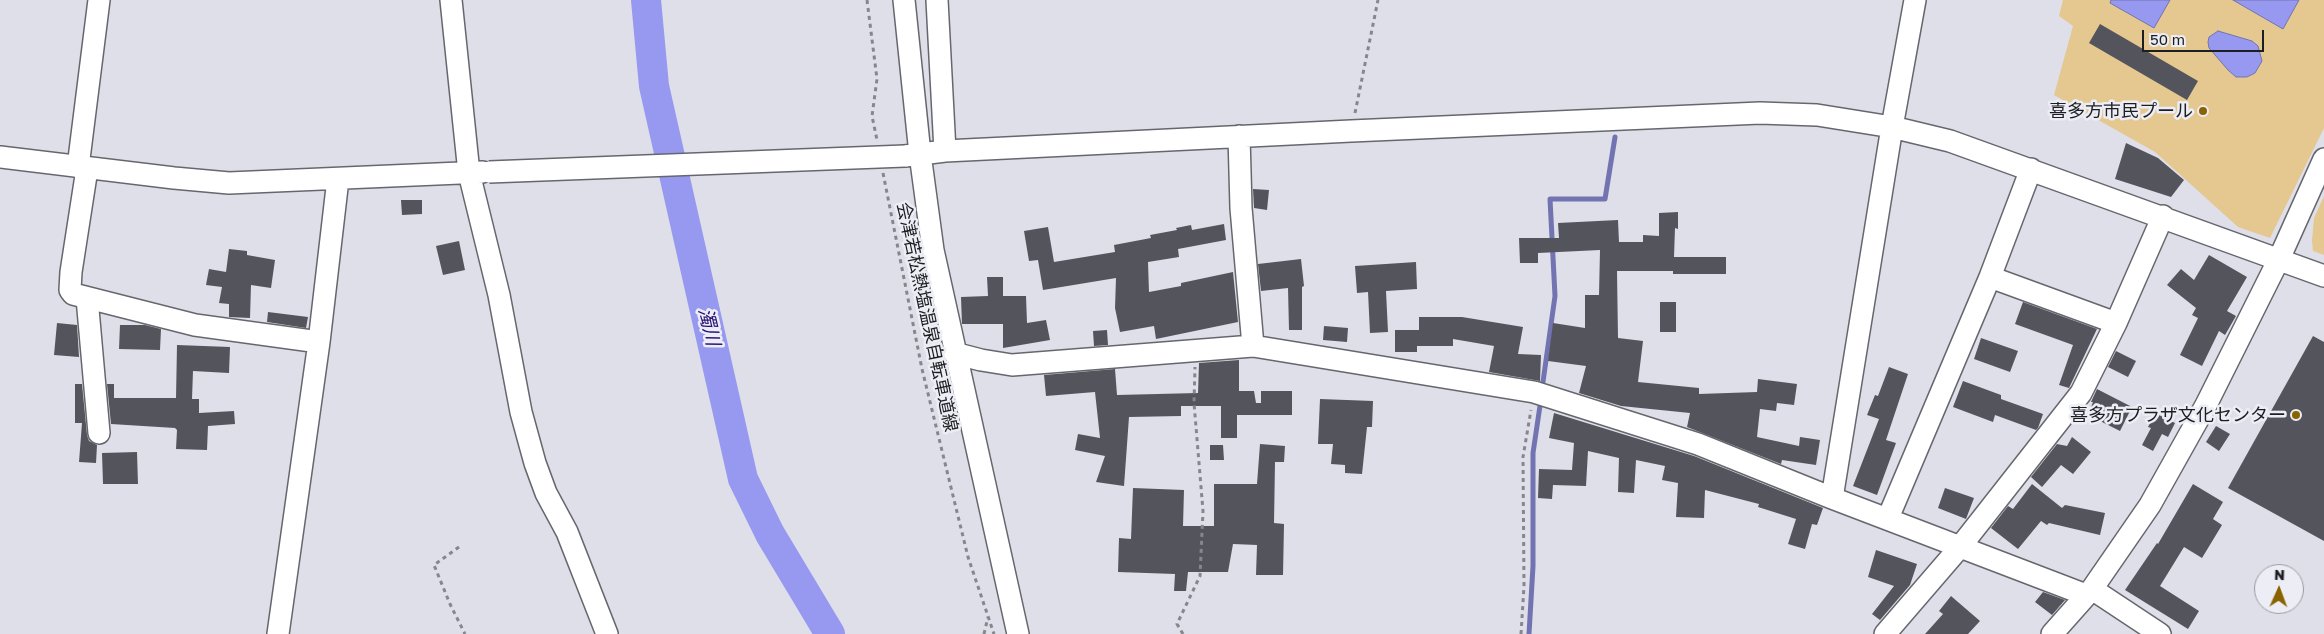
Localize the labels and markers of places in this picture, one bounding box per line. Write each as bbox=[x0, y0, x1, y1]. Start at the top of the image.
place label: 喜多方市民プール bbox=[2049, 100, 2193, 122]
marker: 喜多方市民プール bbox=[2197, 105, 2209, 117]
place label: 喜多方プラザ文化センター bbox=[2070, 404, 2286, 426]
marker: 喜多方プラザ文化センター bbox=[2290, 409, 2302, 421]

